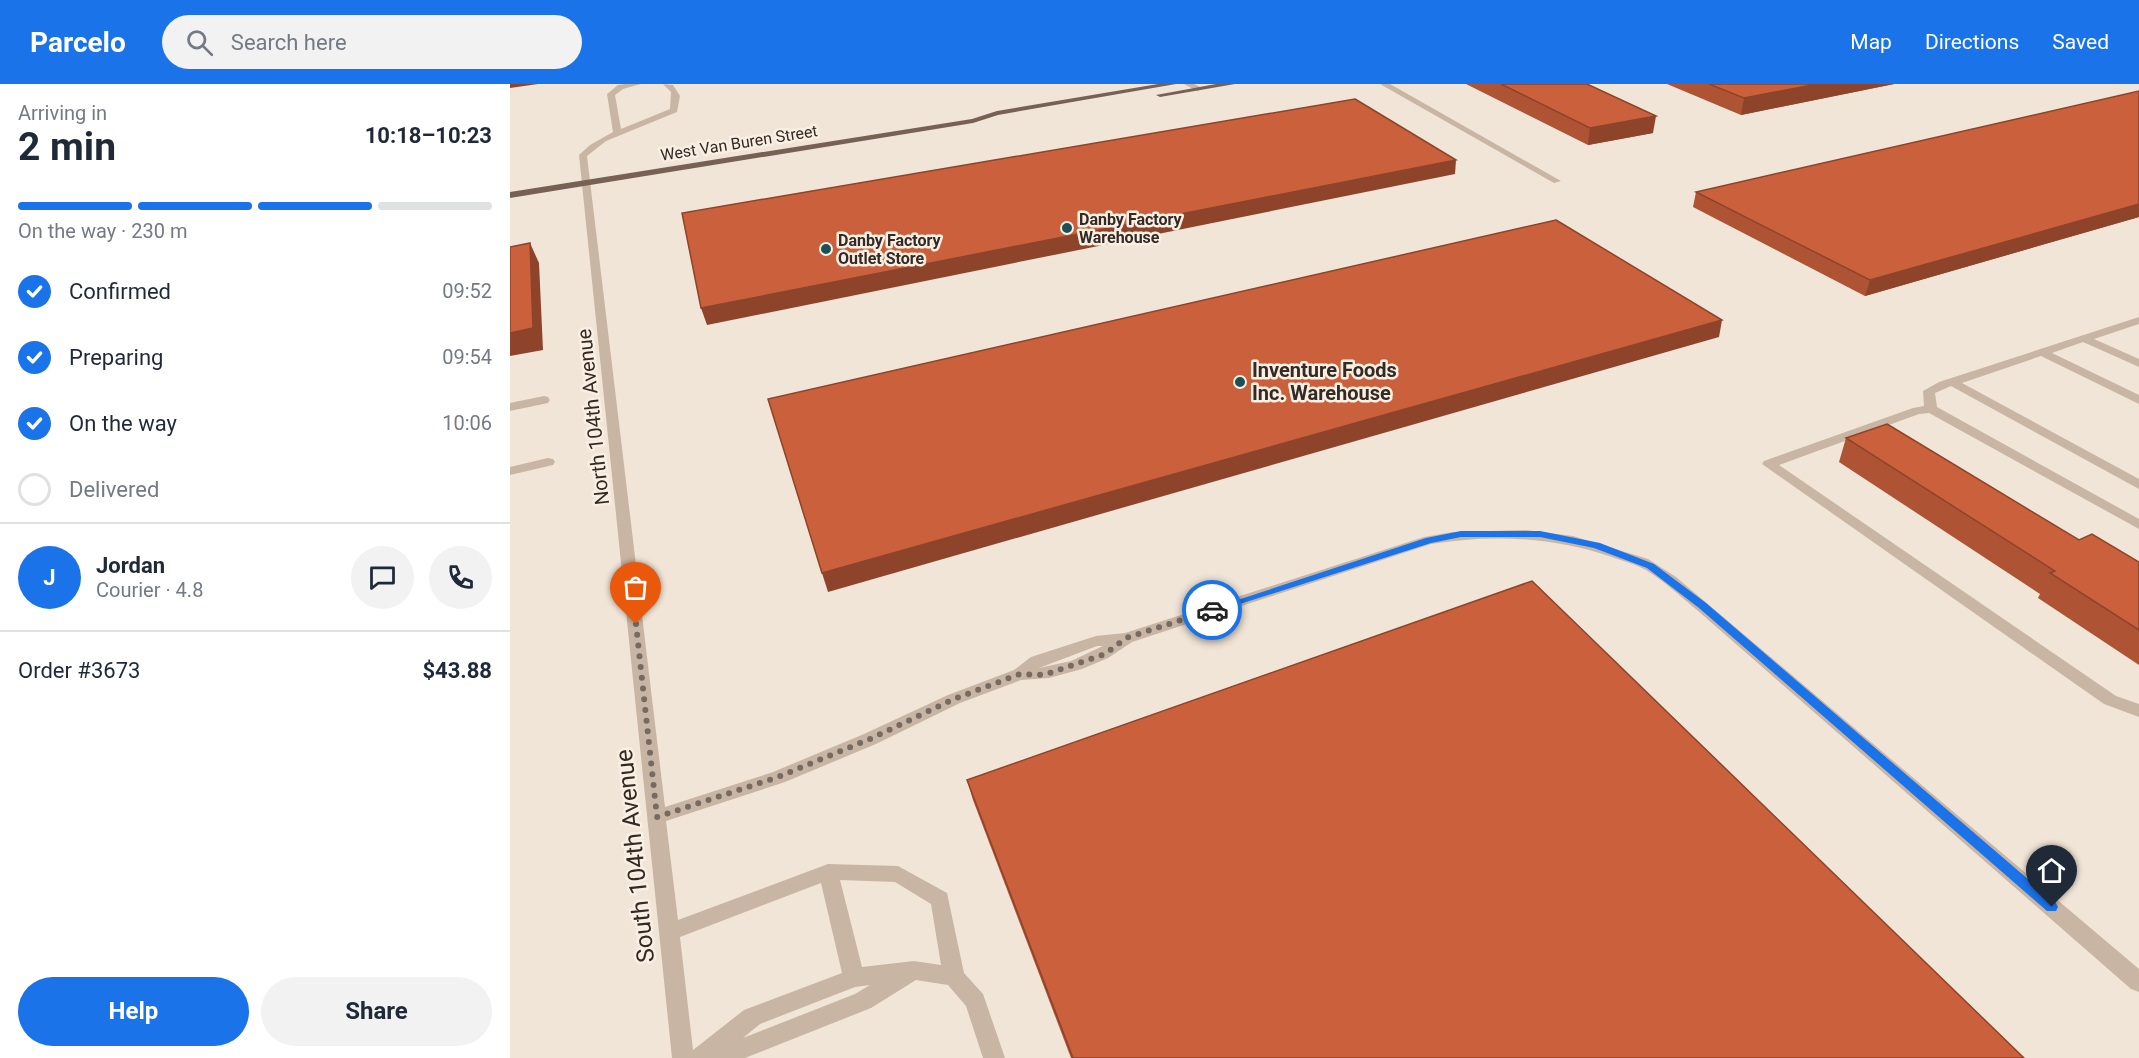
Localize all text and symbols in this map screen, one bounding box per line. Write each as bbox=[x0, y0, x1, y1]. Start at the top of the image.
search box bbox=[162, 15, 582, 69]
text: Parcelo bbox=[30, 26, 126, 59]
icon: search bbox=[183, 26, 216, 59]
text: Search here bbox=[231, 30, 347, 55]
text: Map bbox=[1850, 30, 1892, 54]
text: Directions bbox=[1925, 30, 2019, 54]
text: Saved bbox=[2052, 30, 2109, 54]
text: Arriving in bbox=[18, 101, 107, 125]
street label: West Van Buren Street bbox=[659, 121, 819, 165]
text: 10:18–10:23 bbox=[365, 123, 492, 148]
text: 2 min bbox=[18, 124, 116, 170]
place label: Danby Factory Warehouse bbox=[1079, 210, 1183, 247]
text: On the way · 230 m bbox=[18, 219, 187, 243]
marker: Danby Factory Warehouse bbox=[1060, 221, 1074, 235]
place label: Danby Factory Outlet Store bbox=[838, 231, 942, 268]
marker: Danby Factory Outlet Store bbox=[819, 242, 833, 256]
icon: check bbox=[18, 275, 51, 308]
text: Confirmed bbox=[69, 279, 171, 304]
text: 09:52 bbox=[442, 279, 492, 303]
street label: North 104th Avenue bbox=[572, 328, 614, 506]
icon: check bbox=[18, 341, 51, 374]
text: Preparing bbox=[69, 345, 163, 370]
text: 09:54 bbox=[442, 345, 492, 369]
place label: Inventure Foods Inc. Warehouse bbox=[1252, 358, 1397, 405]
marker: Inventure Foods Inc. Warehouse bbox=[1233, 375, 1247, 389]
icon: check bbox=[18, 407, 51, 440]
text: On the way bbox=[69, 411, 177, 436]
text: 10:06 bbox=[442, 411, 492, 435]
text: Delivered bbox=[69, 477, 159, 502]
button: chat bbox=[351, 546, 414, 609]
button: phone bbox=[429, 546, 492, 609]
text: Jordan bbox=[96, 553, 165, 578]
pin bbox=[610, 562, 661, 624]
text: J bbox=[43, 565, 56, 590]
icon: bag bbox=[619, 571, 652, 604]
text: Courier · 4.8 bbox=[96, 578, 203, 602]
courier bbox=[1182, 580, 1242, 640]
icon: car bbox=[1196, 594, 1229, 627]
text: Order #3673 bbox=[18, 658, 140, 683]
text: $43.88 bbox=[423, 658, 492, 683]
street label: South 104th Avenue bbox=[610, 748, 660, 964]
pin bbox=[2026, 845, 2077, 907]
icon: home bbox=[2035, 854, 2068, 887]
button: Help bbox=[18, 977, 249, 1046]
button: Share bbox=[261, 977, 492, 1046]

